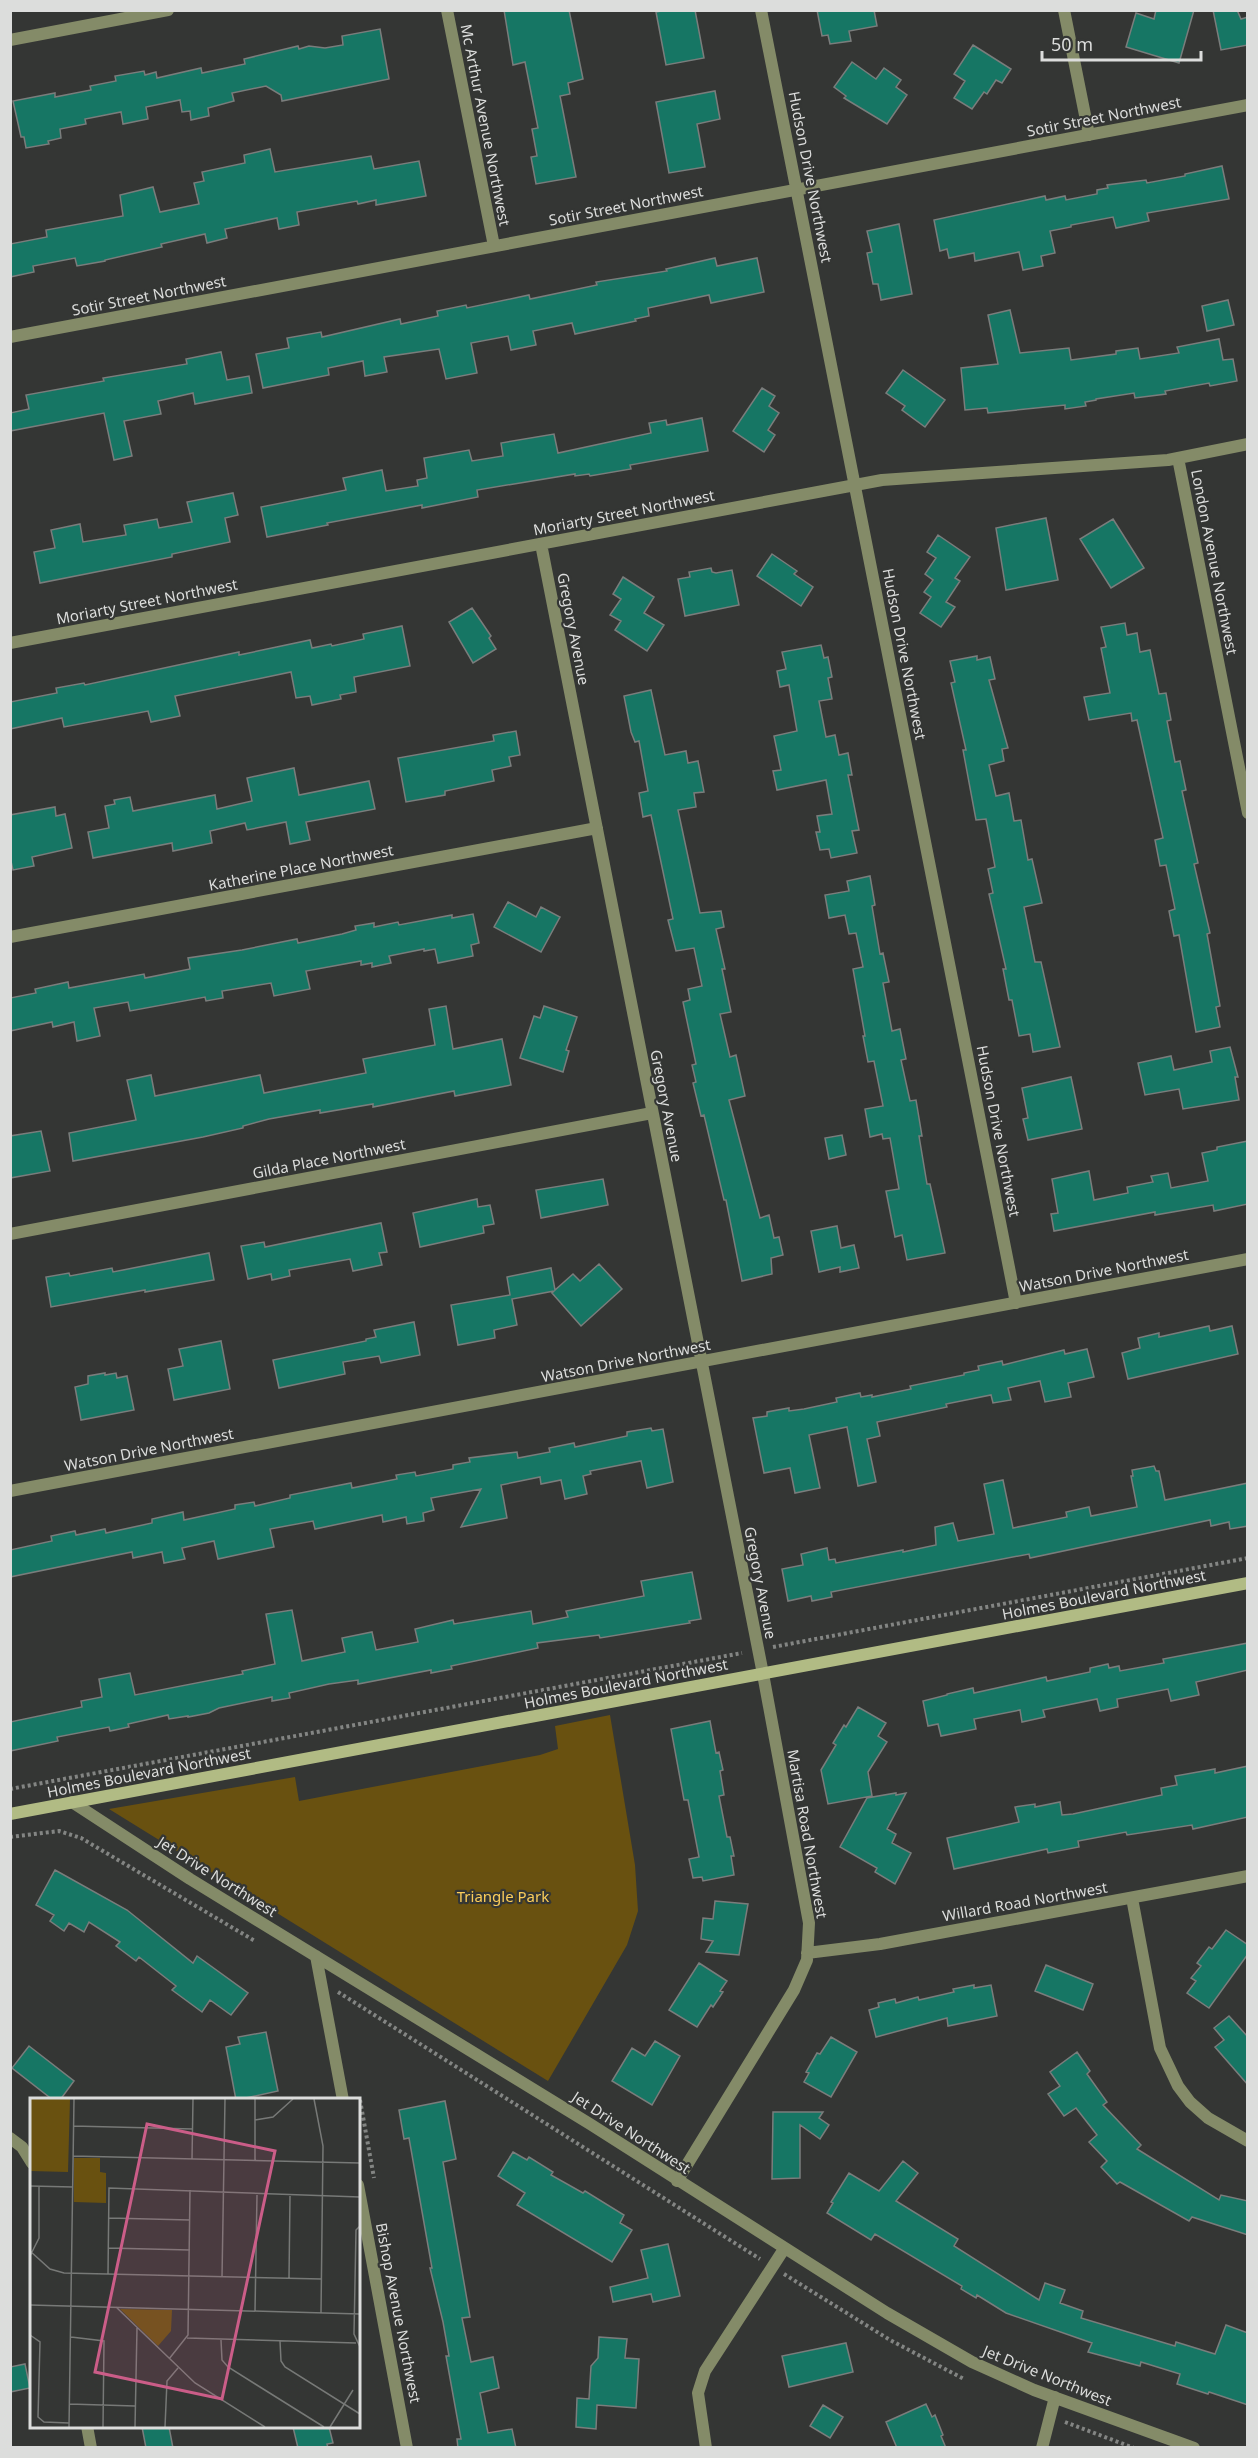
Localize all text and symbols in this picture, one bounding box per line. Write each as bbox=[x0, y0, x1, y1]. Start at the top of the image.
street label: Mc Arthur Avenue Northwest bbox=[457, 22, 515, 228]
scale bar bbox=[1042, 24, 1201, 62]
text: 50 m bbox=[1051, 32, 1093, 56]
street label: Hudson Drive Northwest bbox=[785, 89, 838, 265]
street label: Sotir Street Northwest bbox=[1025, 91, 1183, 141]
street label: Sotir Street Northwest bbox=[547, 180, 705, 230]
street label: Sotir Street Northwest bbox=[70, 270, 228, 320]
street label: London Avenue Northwest bbox=[1187, 467, 1243, 657]
street label: Moriarty Street Northwest bbox=[531, 485, 717, 539]
street label: Hudson Drive Northwest bbox=[879, 566, 932, 742]
street label: Gregory Avenue bbox=[553, 571, 595, 687]
street label: Moriarty Street Northwest bbox=[54, 574, 240, 628]
street label: Katherine Place Northwest bbox=[207, 839, 395, 895]
street label: Hudson Drive Northwest bbox=[973, 1043, 1026, 1219]
street label: Gregory Avenue bbox=[646, 1048, 688, 1164]
street label: Gilda Place Northwest bbox=[251, 1133, 408, 1183]
street label: Watson Drive Northwest bbox=[1017, 1244, 1191, 1296]
street label: Watson Drive Northwest bbox=[539, 1334, 713, 1386]
street label: Watson Drive Northwest bbox=[62, 1423, 236, 1475]
street label: Gregory Avenue bbox=[740, 1525, 782, 1641]
street label: Holmes Boulevard Northwest bbox=[1000, 1564, 1208, 1624]
street label: Holmes Boulevard Northwest bbox=[522, 1653, 730, 1713]
street label: Holmes Boulevard Northwest bbox=[45, 1742, 253, 1802]
street label: Martisa Road Northwest bbox=[783, 1748, 833, 1920]
street label: Jet Drive Northwest bbox=[152, 1830, 281, 1921]
street label: Willard Road Northwest bbox=[941, 1877, 1109, 1925]
park label: Triangle Park bbox=[457, 1886, 549, 1906]
street label: Jet Drive Northwest bbox=[567, 2085, 695, 2178]
inset map bbox=[30, 2098, 360, 2428]
street label: Bishop Avenue Northwest bbox=[372, 2221, 426, 2405]
street label: Jet Drive Northwest bbox=[978, 2339, 1115, 2410]

